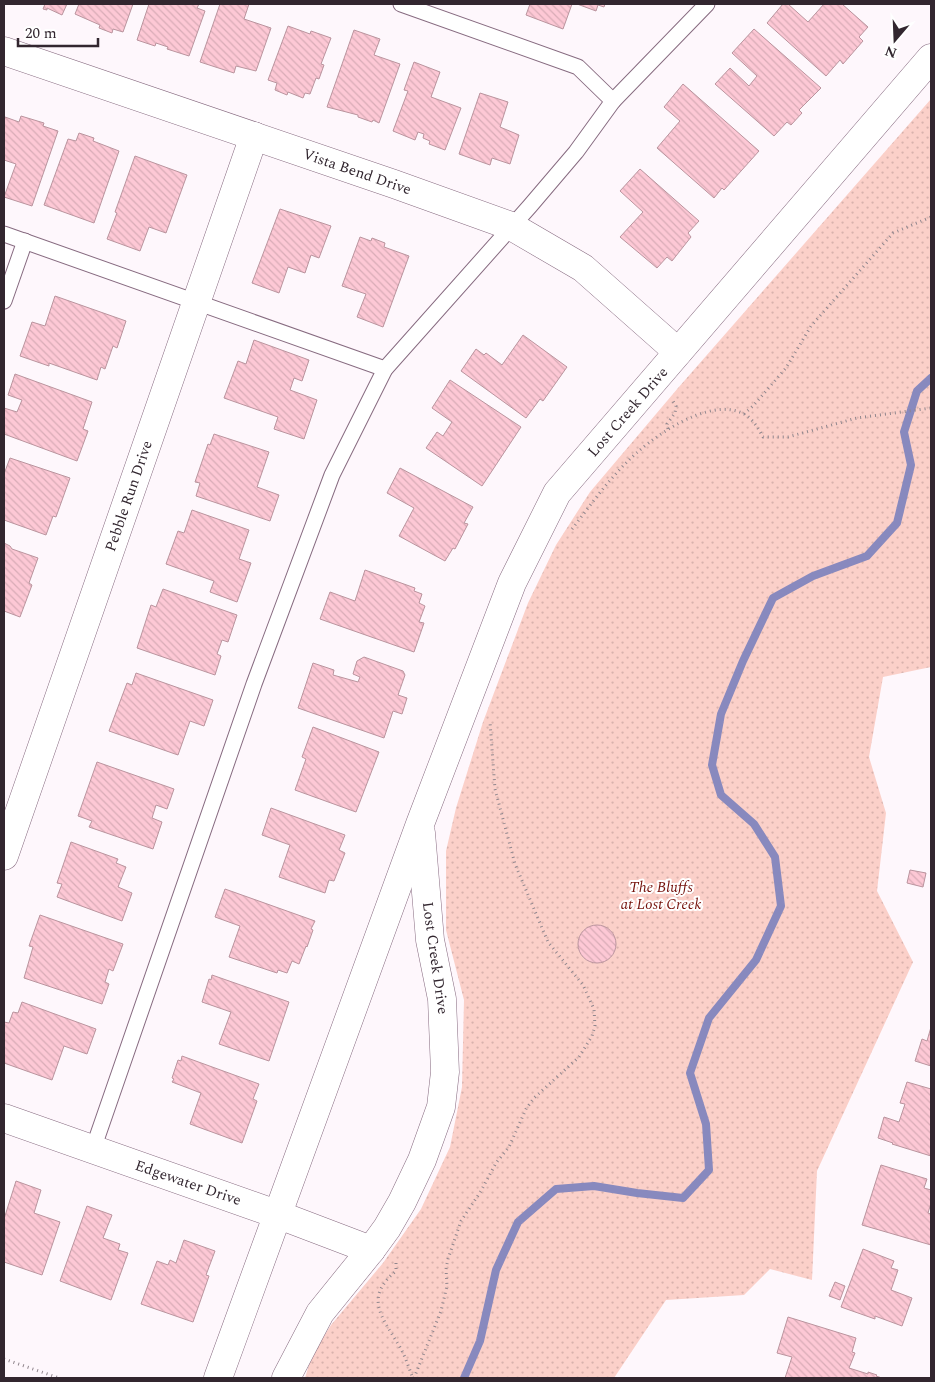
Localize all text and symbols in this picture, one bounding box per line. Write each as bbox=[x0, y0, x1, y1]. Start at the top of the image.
scale bar bbox=[18, 15, 98, 47]
north arrow bbox=[870, 15, 920, 65]
text: 20 m bbox=[25, 22, 57, 45]
text: N bbox=[882, 40, 900, 64]
street label: Vista Bend Drive bbox=[300, 143, 414, 201]
street label: Lost Creek Drive bbox=[582, 362, 674, 462]
street label: Pebble Run Drive bbox=[99, 437, 159, 555]
park label: The Bluffs at Lost Creek bbox=[621, 876, 701, 916]
street label: Lost Creek Drive bbox=[416, 900, 454, 1016]
street label: Edgewater Drive bbox=[132, 1154, 244, 1212]

